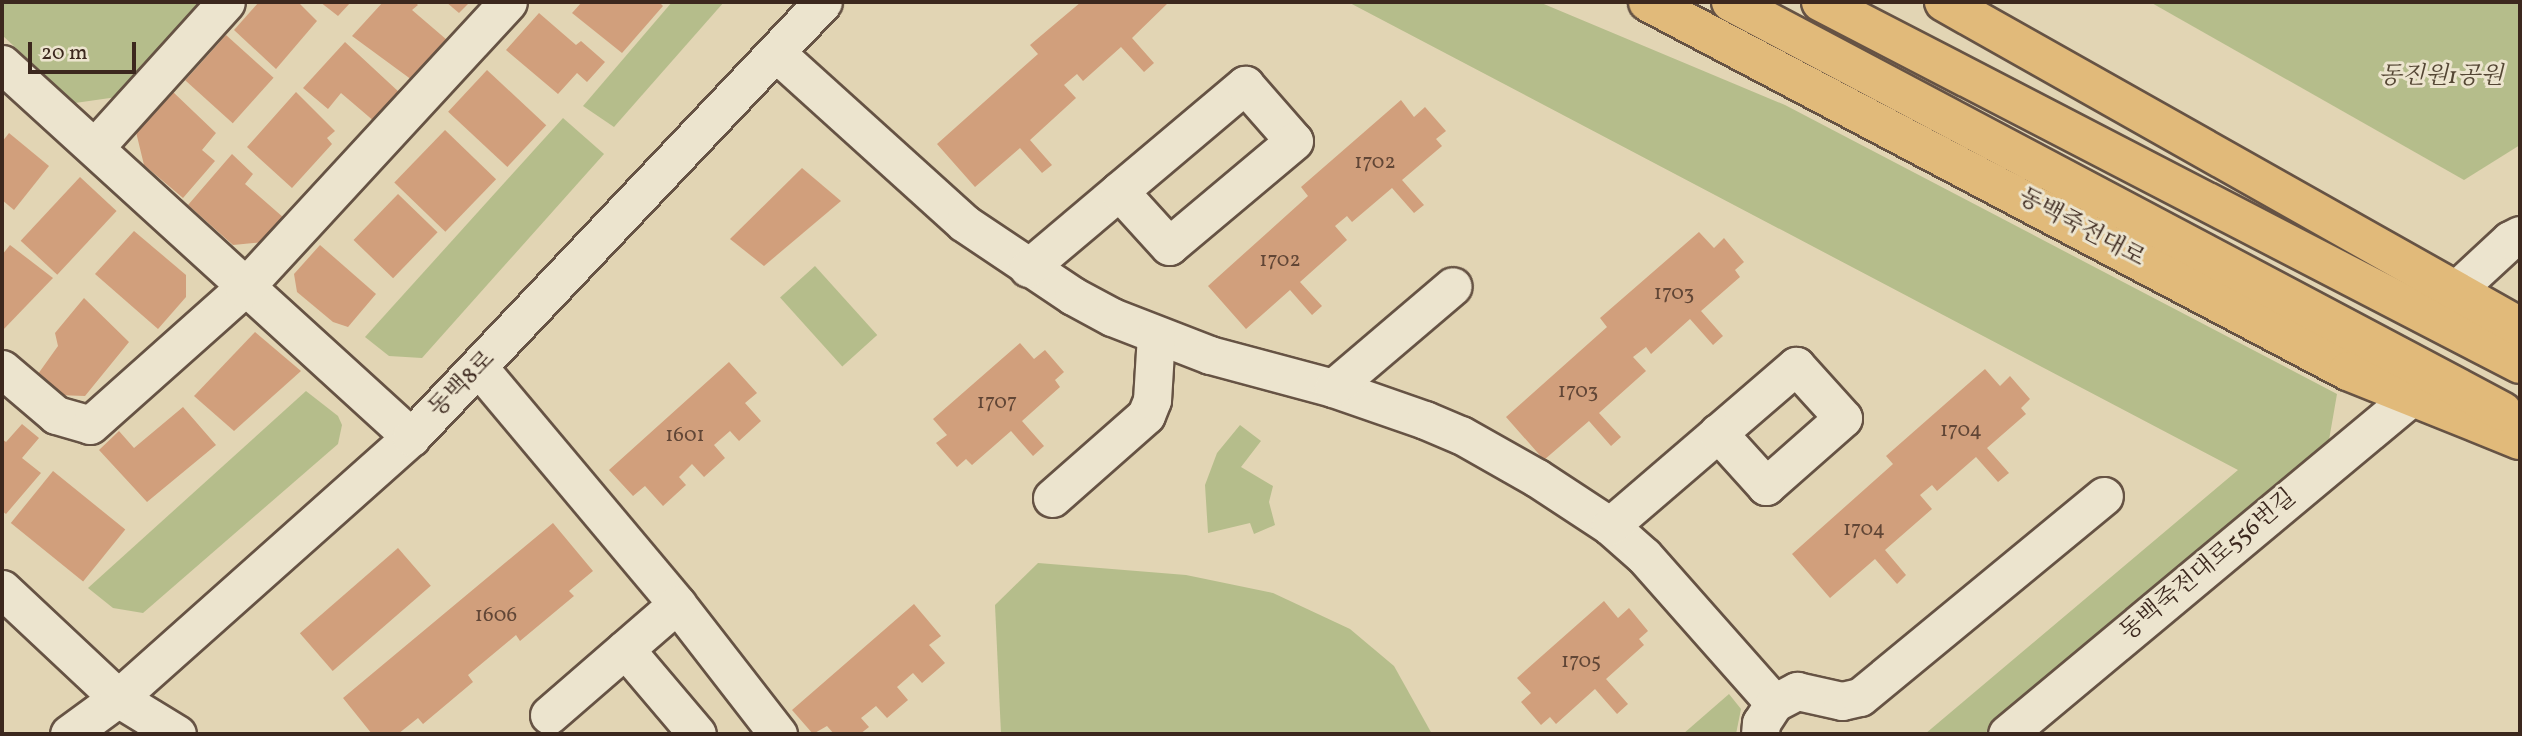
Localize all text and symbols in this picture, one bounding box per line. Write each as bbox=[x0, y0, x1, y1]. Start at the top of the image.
scale bar bbox=[32, 28, 140, 72]
text: 20 m bbox=[41, 39, 87, 68]
park label: 동진원1공원 bbox=[2379, 64, 2503, 92]
house number: 1702 bbox=[1354, 150, 1396, 176]
street label: 동백죽전대로 bbox=[2013, 184, 2149, 274]
house number: 1702 bbox=[1259, 248, 1301, 274]
house number: 1703 bbox=[1654, 281, 1694, 307]
street label: 동백8로 bbox=[424, 346, 502, 424]
house number: 1703 bbox=[1558, 379, 1598, 405]
house number: 1707 bbox=[977, 390, 1017, 416]
house number: 1704 bbox=[1940, 418, 1982, 444]
house number: 1601 bbox=[665, 423, 705, 449]
street label: 동백죽전대로556번길 bbox=[2115, 484, 2303, 648]
house number: 1704 bbox=[1843, 517, 1885, 543]
house number: 1606 bbox=[475, 603, 517, 629]
house number: 1705 bbox=[1561, 649, 1601, 675]

